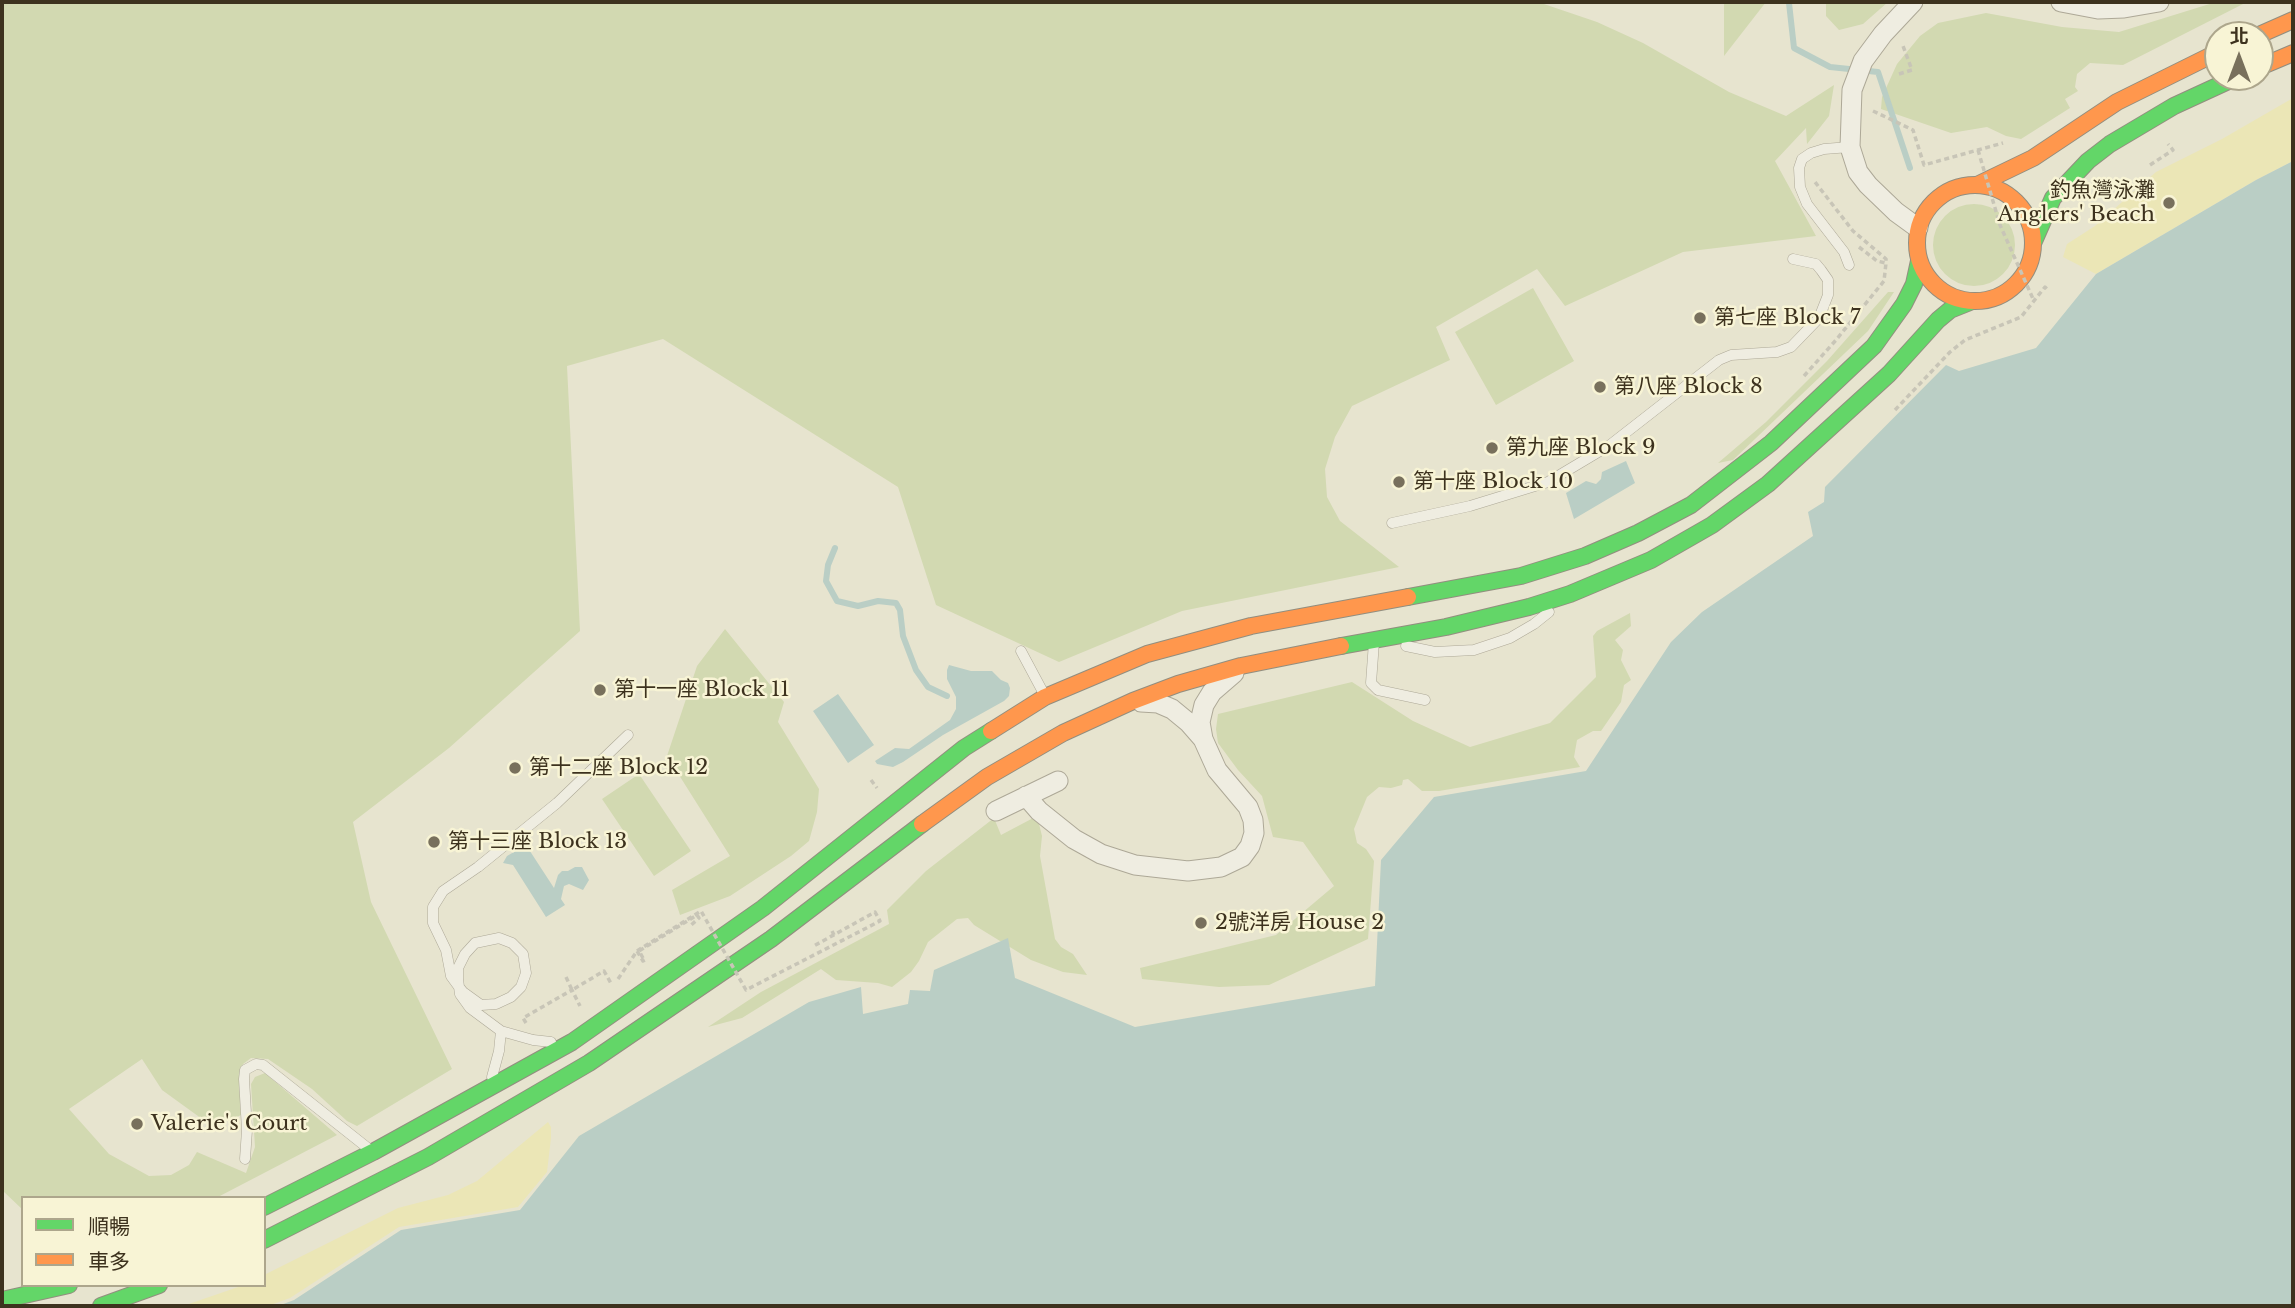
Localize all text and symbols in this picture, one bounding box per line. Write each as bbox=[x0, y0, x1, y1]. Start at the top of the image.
north arrow bbox=[2204, 21, 2274, 91]
text: 北 bbox=[2229, 25, 2249, 48]
place label: 釣魚灣泳灘 Anglers' Beach bbox=[1998, 178, 2155, 228]
marker: 釣魚灣泳灘 Anglers' Beach bbox=[2161, 195, 2177, 211]
place label: 第七座 Block 7 bbox=[1714, 305, 1860, 331]
marker: 第七座 Block 7 bbox=[1692, 310, 1708, 326]
place label: 第八座 Block 8 bbox=[1614, 374, 1763, 400]
marker: 第八座 Block 8 bbox=[1592, 379, 1608, 395]
place label: 第九座 Block 9 bbox=[1506, 435, 1655, 461]
marker: 第九座 Block 9 bbox=[1484, 440, 1500, 456]
place label: 第十座 Block 10 bbox=[1413, 469, 1573, 495]
marker: 第十座 Block 10 bbox=[1391, 474, 1407, 490]
place label: 第十一座 Block 11 bbox=[614, 677, 790, 703]
marker: 第十一座 Block 11 bbox=[592, 682, 608, 698]
place label: 第十二座 Block 12 bbox=[529, 755, 708, 781]
marker: 第十二座 Block 12 bbox=[507, 760, 523, 776]
place label: 第十三座 Block 13 bbox=[448, 829, 627, 855]
marker: 第十三座 Block 13 bbox=[426, 834, 442, 850]
place label: 2號洋房 House 2 bbox=[1215, 910, 1384, 936]
marker: 2號洋房 House 2 bbox=[1193, 915, 1209, 931]
place label: Valerie's Court bbox=[151, 1111, 307, 1137]
marker: Valerie's Court bbox=[129, 1116, 145, 1132]
legend bbox=[21, 1196, 266, 1287]
text: 順暢 bbox=[88, 1214, 130, 1240]
text: 車多 bbox=[88, 1249, 130, 1275]

